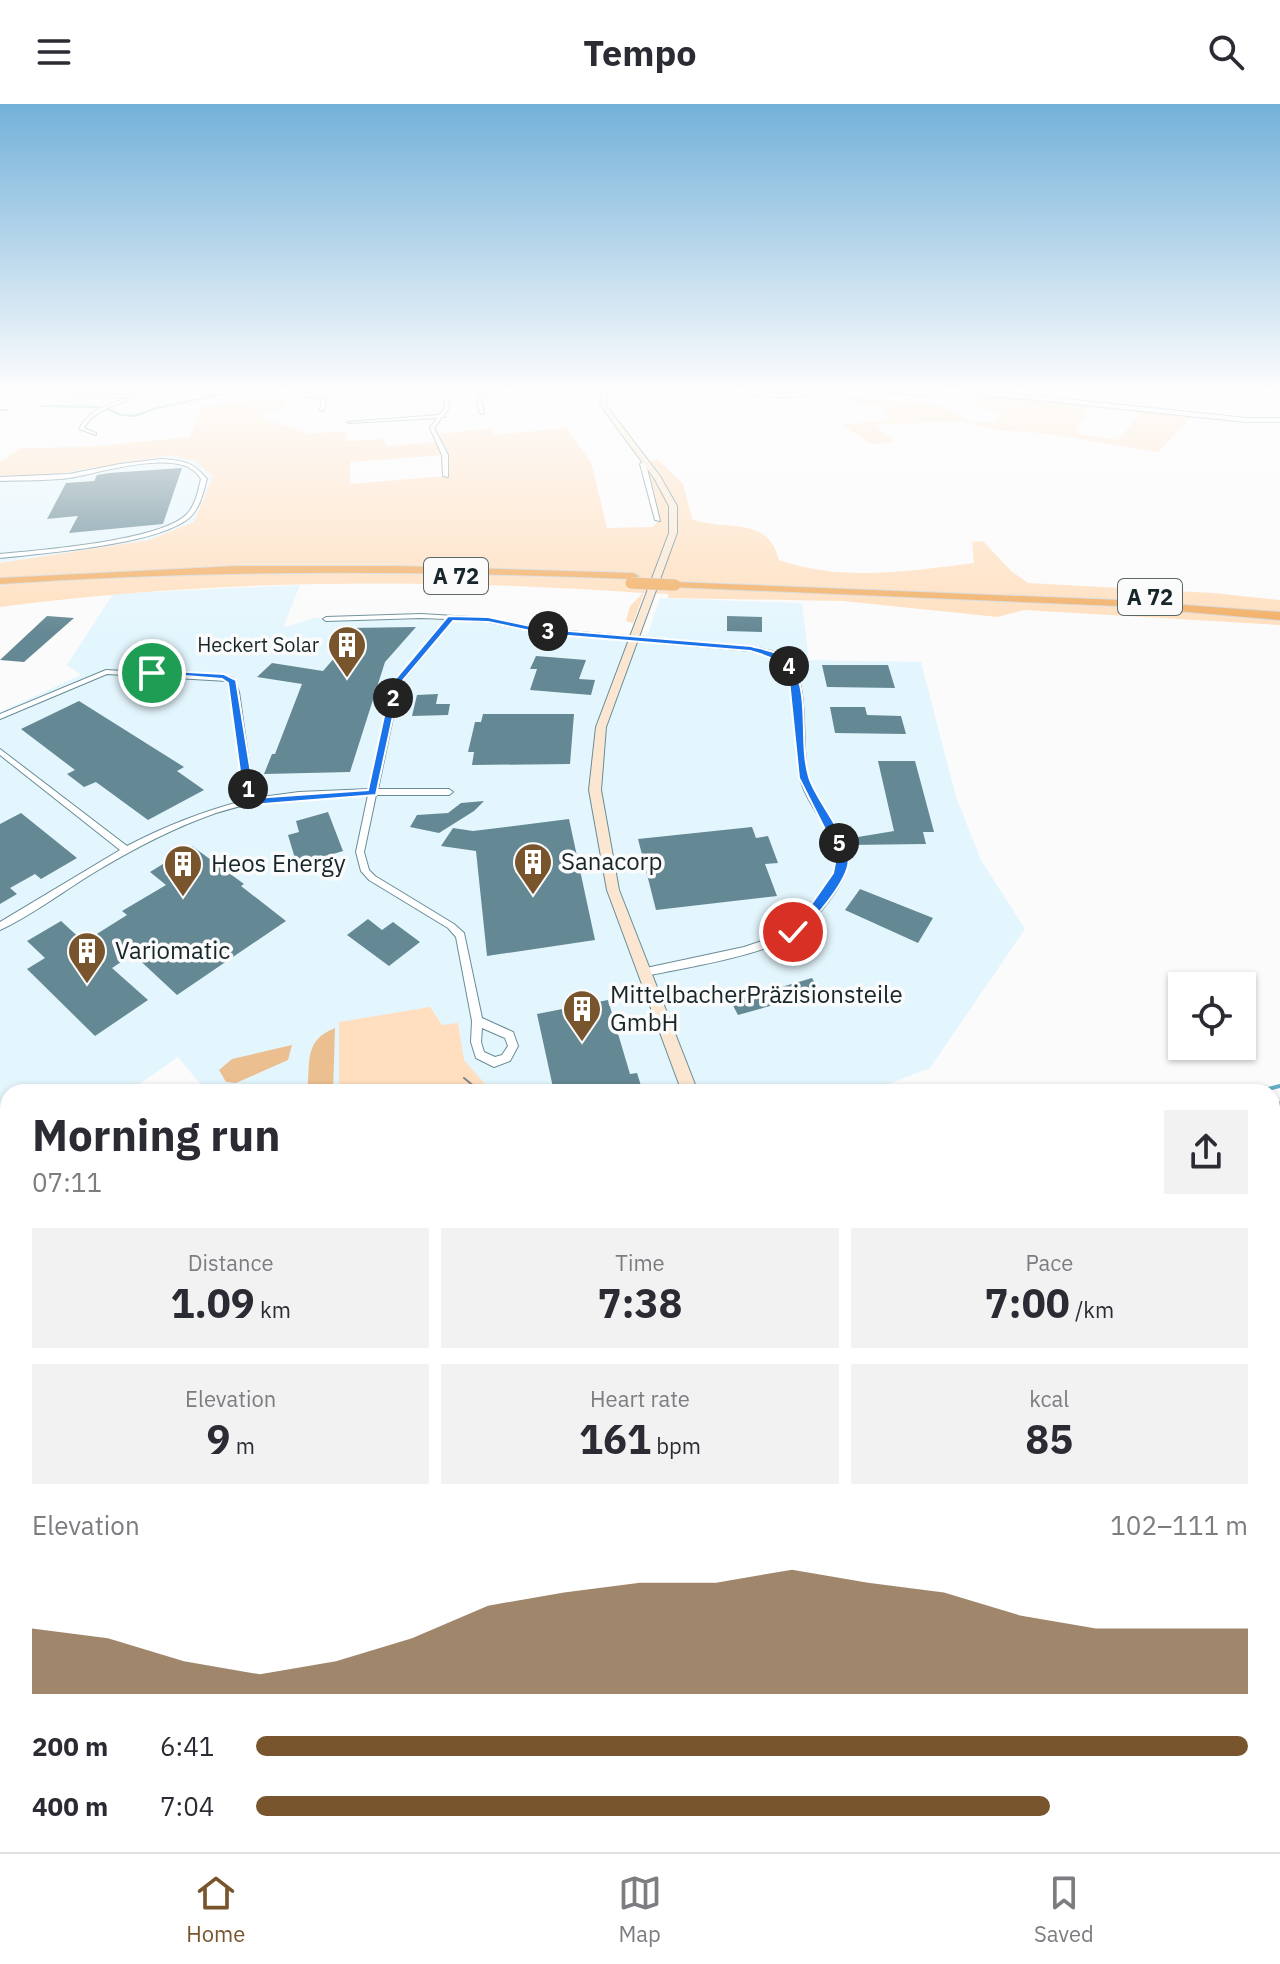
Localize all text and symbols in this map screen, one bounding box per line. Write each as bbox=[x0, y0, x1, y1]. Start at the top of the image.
text: Tempo bbox=[583, 29, 697, 76]
icon: menu bbox=[32, 30, 76, 74]
icon: search bbox=[1204, 30, 1248, 74]
road number: A 72 bbox=[424, 558, 488, 594]
road number: A 72 bbox=[1118, 579, 1182, 615]
pin: 3 bbox=[528, 611, 568, 651]
text: 3 bbox=[541, 616, 555, 645]
building icon: Heckert Solar bbox=[326, 624, 368, 679]
place label: Heckert Solar bbox=[197, 631, 319, 658]
pin bbox=[118, 639, 186, 707]
pin: 4 bbox=[769, 646, 809, 686]
icon: arrive bbox=[130, 651, 174, 695]
text: 4 bbox=[782, 651, 796, 680]
pin: 2 bbox=[373, 678, 413, 718]
text: 2 bbox=[386, 683, 400, 712]
pin: 1 bbox=[228, 769, 268, 809]
text: 1 bbox=[241, 774, 255, 803]
pin: 5 bbox=[819, 823, 859, 863]
text: 5 bbox=[832, 828, 846, 857]
building icon: Sanacorp bbox=[512, 841, 554, 896]
building icon: Heos Energy bbox=[162, 843, 204, 898]
place label: Sanacorp bbox=[561, 845, 662, 877]
place label: Heos Energy bbox=[211, 847, 346, 879]
pin bbox=[759, 898, 827, 966]
icon: check bbox=[771, 910, 815, 954]
building icon: Variomatic bbox=[66, 930, 108, 985]
place label: Variomatic bbox=[115, 934, 230, 966]
map controls bbox=[1168, 972, 1256, 1060]
button: locate bbox=[1168, 972, 1256, 1060]
place label: MittelbacherPräzisionsteile GmbH bbox=[610, 978, 903, 1038]
building icon: MittelbacherPräzisionsteile GmbH bbox=[561, 988, 603, 1043]
text: Morning run bbox=[32, 1106, 281, 1163]
button: share bbox=[1164, 1110, 1248, 1194]
text: 07:11 bbox=[32, 1165, 102, 1199]
text: Distance bbox=[188, 1248, 274, 1277]
text: Time bbox=[615, 1248, 665, 1277]
text: Pace bbox=[1025, 1248, 1073, 1277]
text: 1.09 bbox=[170, 1277, 255, 1329]
text: 7:38 bbox=[597, 1277, 683, 1329]
text: 7:00 bbox=[985, 1277, 1070, 1329]
text: km bbox=[255, 1295, 291, 1324]
text: /km bbox=[1070, 1295, 1114, 1324]
text: Elevation bbox=[185, 1384, 276, 1413]
text: Heart rate bbox=[590, 1384, 690, 1413]
text: kcal bbox=[1029, 1384, 1069, 1413]
text: 9 bbox=[206, 1413, 230, 1465]
text: 161 bbox=[579, 1413, 651, 1465]
text: 85 bbox=[1025, 1413, 1073, 1465]
text: m bbox=[230, 1431, 255, 1460]
text: bpm bbox=[651, 1431, 701, 1460]
text: Elevation bbox=[32, 1508, 140, 1542]
text: 102–111 m bbox=[1110, 1508, 1248, 1542]
text: 200 m bbox=[32, 1729, 108, 1763]
text: 6:41 bbox=[160, 1729, 214, 1763]
text: 400 m bbox=[32, 1789, 108, 1823]
text: 7:04 bbox=[160, 1789, 214, 1823]
tab: Home bbox=[186, 1871, 245, 1948]
tab: Map bbox=[618, 1871, 662, 1948]
tab: Saved bbox=[1034, 1871, 1094, 1948]

